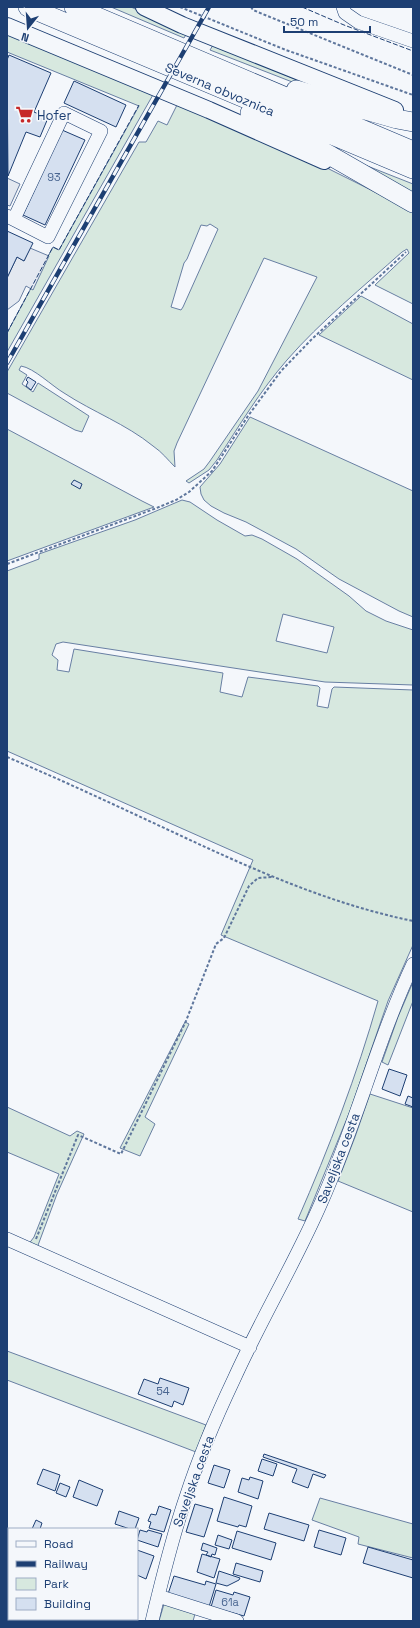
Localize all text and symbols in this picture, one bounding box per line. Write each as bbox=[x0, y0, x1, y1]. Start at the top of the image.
north arrow bbox=[8, 8, 48, 48]
scale bar bbox=[284, 8, 370, 34]
text: 50 m bbox=[290, 14, 318, 30]
text: N bbox=[20, 30, 31, 45]
street label: Severna obvoznica bbox=[162, 59, 278, 120]
supermarket icon: Hofer bbox=[14, 105, 34, 125]
place label: Hofer bbox=[37, 107, 71, 124]
house number: 93 bbox=[47, 170, 61, 184]
street label: Saveljska cesta bbox=[313, 1110, 364, 1206]
house number: 54 bbox=[156, 1384, 170, 1398]
street label: Saveljska cesta bbox=[169, 1433, 218, 1529]
legend bbox=[8, 1528, 138, 1620]
text: Road bbox=[44, 1536, 73, 1552]
text: Railway bbox=[44, 1556, 88, 1572]
text: Park bbox=[44, 1576, 69, 1592]
house number: 61a bbox=[221, 1595, 239, 1609]
text: Building bbox=[44, 1596, 91, 1612]

